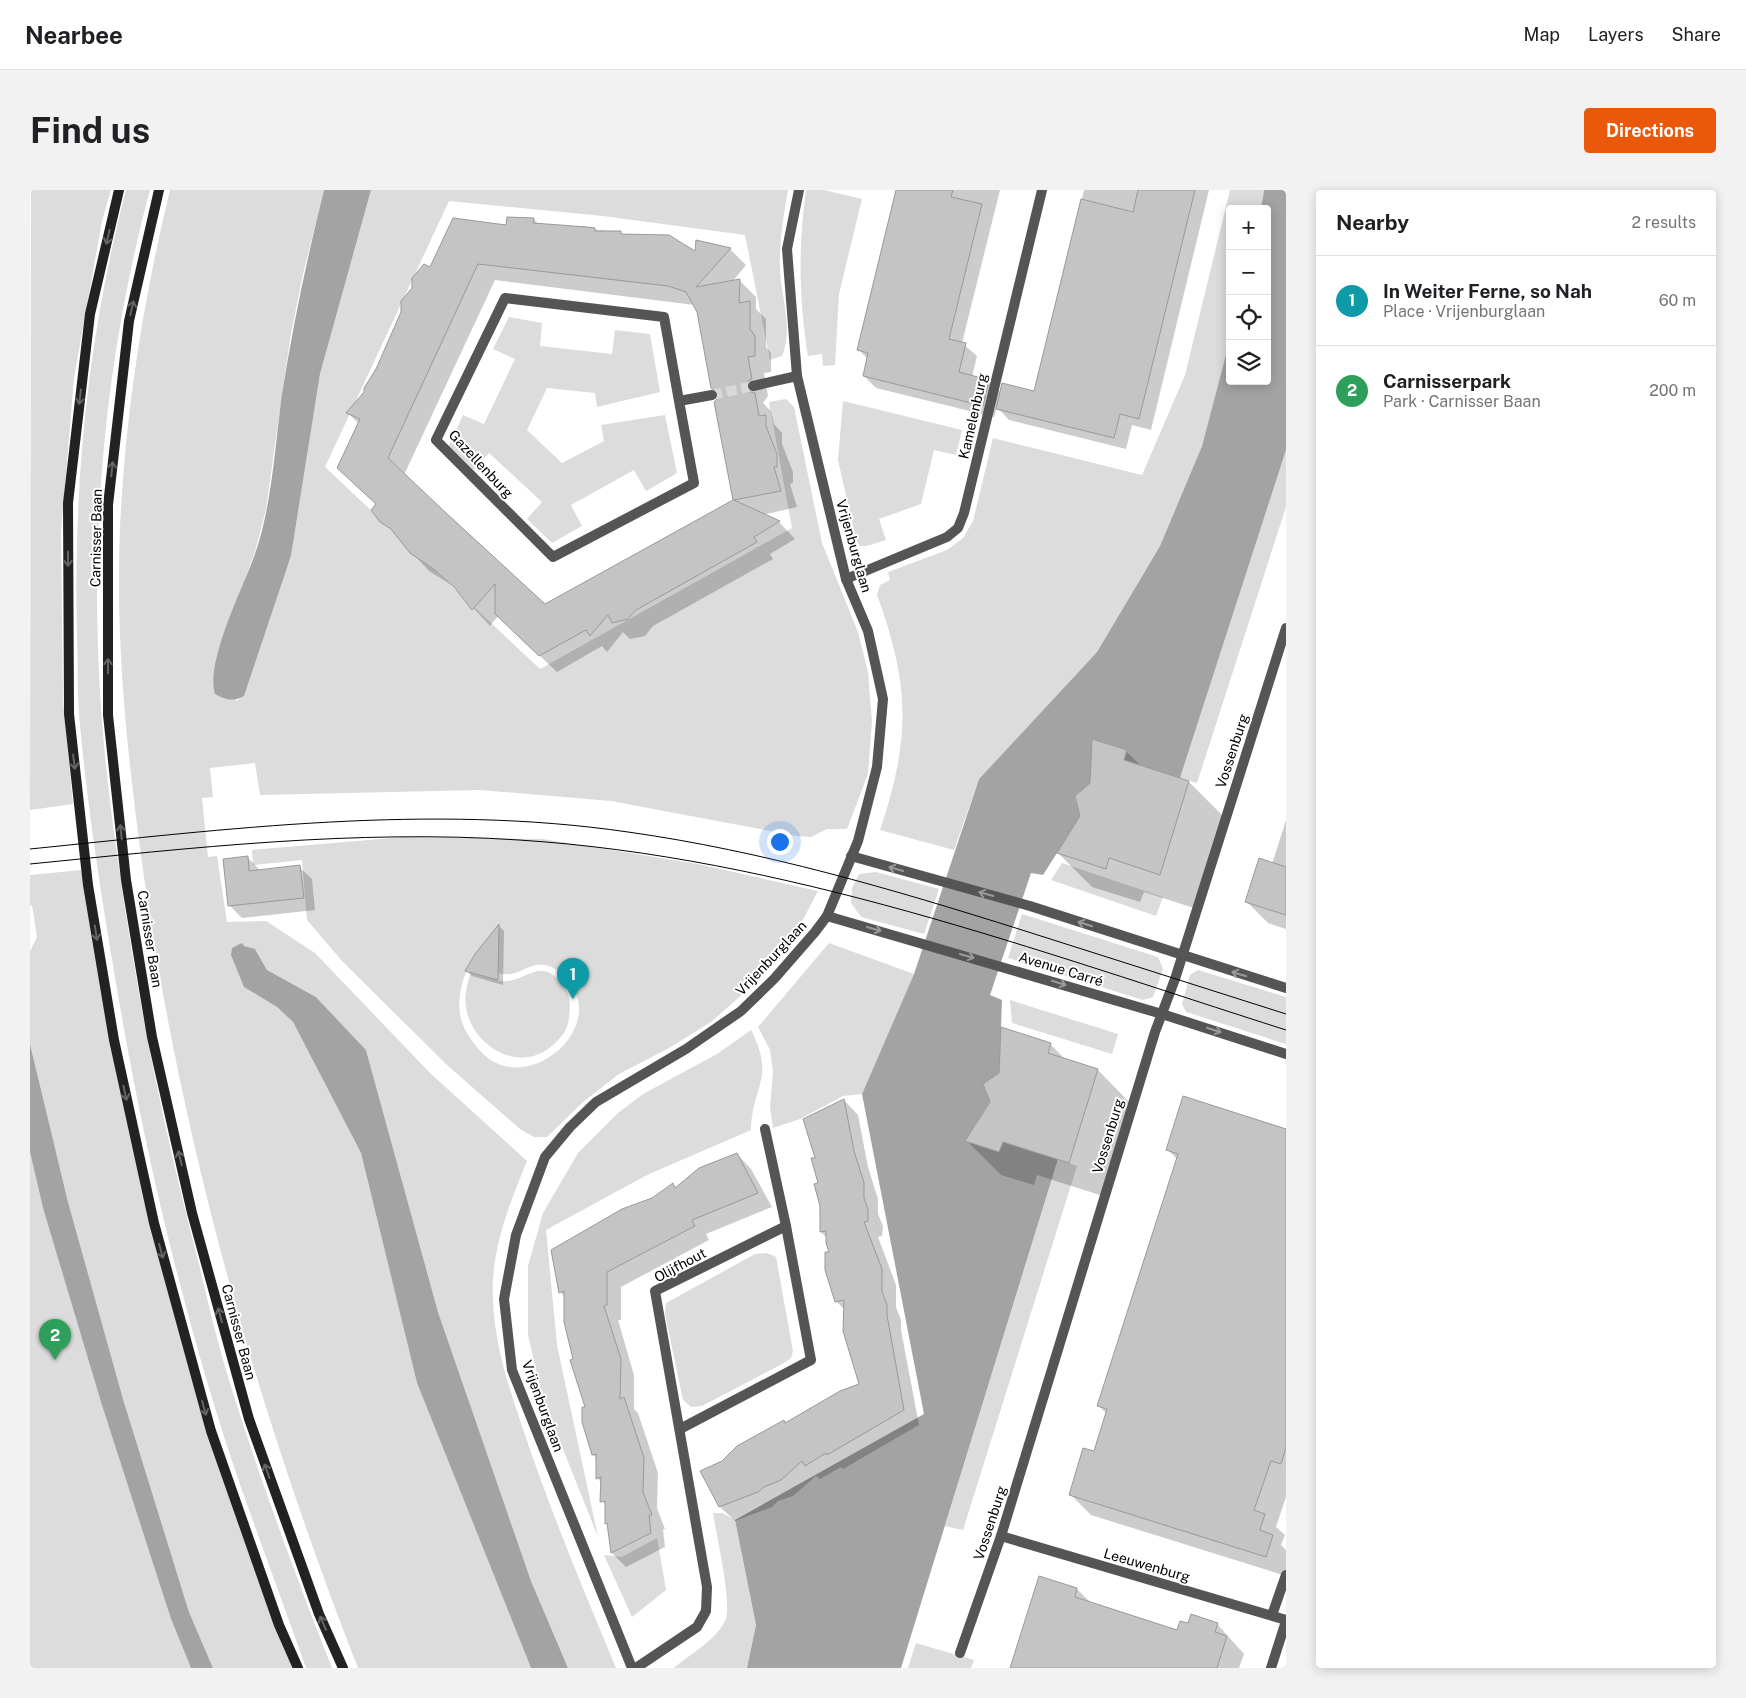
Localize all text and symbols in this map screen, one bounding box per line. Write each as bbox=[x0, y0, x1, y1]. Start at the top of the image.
text: Nearbee bbox=[25, 21, 123, 49]
text: Map bbox=[1524, 24, 1560, 45]
text: Layers bbox=[1588, 24, 1644, 45]
text: Share bbox=[1672, 24, 1721, 45]
button: Directions bbox=[1584, 108, 1716, 153]
text: Find us bbox=[30, 110, 150, 151]
map controls bbox=[1226, 205, 1271, 385]
button: + bbox=[1226, 205, 1271, 250]
text: Nearby bbox=[1336, 210, 1409, 235]
text: 2 results bbox=[1631, 213, 1696, 232]
one-way arrow bbox=[103, 229, 112, 245]
button: − bbox=[1226, 250, 1271, 295]
text: In Weiter Ferne, so Nah bbox=[1383, 280, 1592, 302]
text: 1 bbox=[1349, 291, 1355, 310]
text: 60 m bbox=[1659, 291, 1696, 310]
button: locate bbox=[1226, 295, 1271, 340]
one-way arrow bbox=[128, 300, 137, 316]
text: Place · Vrijenburglaan bbox=[1383, 302, 1545, 321]
button: layers bbox=[1226, 340, 1271, 385]
text: Carnisserpark bbox=[1383, 370, 1511, 392]
street label: Kamelenburg bbox=[955, 371, 991, 460]
text: 2 bbox=[1347, 381, 1357, 400]
text: 200 m bbox=[1649, 381, 1696, 400]
one-way arrow bbox=[75, 389, 85, 405]
text: Park · Carnisser Baan bbox=[1383, 392, 1541, 411]
street label: Gazellenburg bbox=[445, 427, 517, 501]
one-way arrow bbox=[107, 461, 117, 477]
street label: Carnisser Baan bbox=[87, 489, 105, 587]
street label: Vrijenburglaan bbox=[833, 498, 875, 594]
one-way arrow bbox=[63, 550, 73, 567]
one-way arrow bbox=[103, 659, 113, 675]
street label: Vossenburg bbox=[1212, 711, 1252, 790]
one-way arrow bbox=[69, 754, 79, 770]
one-way arrow bbox=[116, 824, 126, 840]
your location bbox=[767, 829, 793, 855]
one-way arrow bbox=[888, 863, 904, 873]
one-way arrow bbox=[978, 888, 994, 898]
street label: Carnisser Baan bbox=[134, 889, 166, 989]
street label: Vrijenburglaan bbox=[732, 917, 810, 999]
one-way arrow bbox=[1077, 919, 1093, 929]
one-way arrow bbox=[92, 924, 102, 940]
one-way arrow bbox=[865, 925, 881, 935]
street label: Avenue Carré bbox=[1017, 949, 1105, 989]
one-way arrow bbox=[958, 952, 974, 962]
pin: 1 bbox=[557, 958, 589, 999]
one-way arrow bbox=[1232, 969, 1248, 978]
one-way arrow bbox=[1050, 979, 1066, 988]
one-way arrow bbox=[1206, 1026, 1222, 1036]
one-way arrow bbox=[121, 1084, 130, 1100]
street label: Vossenburg bbox=[1089, 1096, 1127, 1175]
one-way arrow bbox=[174, 1151, 184, 1167]
one-way arrow bbox=[157, 1243, 167, 1259]
street label: Olijfhout bbox=[651, 1245, 709, 1285]
street label: Carnisser Baan bbox=[219, 1283, 259, 1381]
one-way arrow bbox=[215, 1308, 224, 1324]
pin: 2 bbox=[39, 1319, 71, 1360]
street label: Vrijenburglaan bbox=[519, 1358, 567, 1454]
one-way arrow bbox=[200, 1399, 210, 1415]
one-way arrow bbox=[262, 1464, 271, 1479]
street label: Vossenburg bbox=[970, 1483, 1010, 1562]
street label: Leeuwenburg bbox=[1102, 1545, 1192, 1585]
one-way arrow bbox=[317, 1616, 327, 1631]

